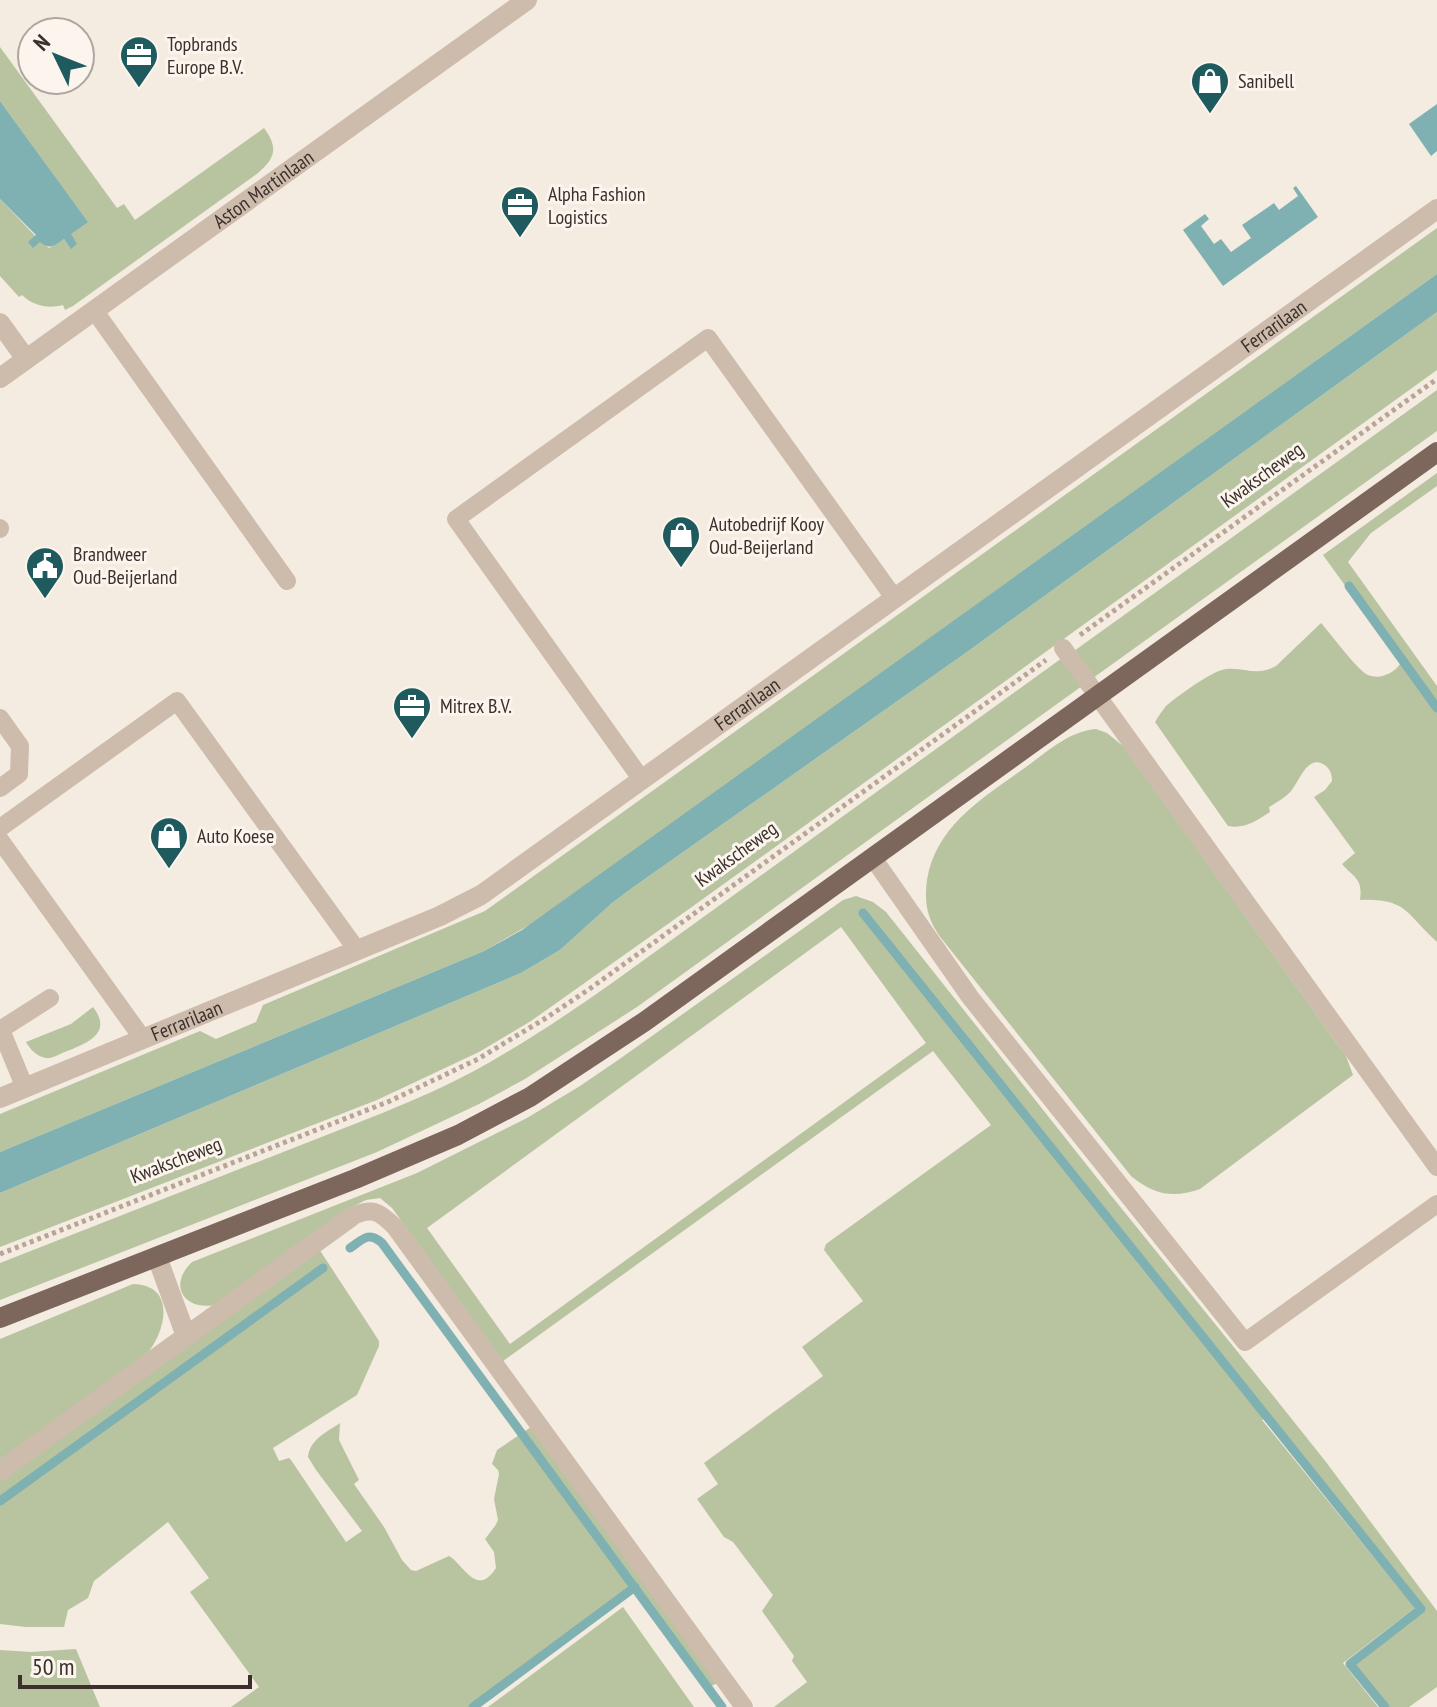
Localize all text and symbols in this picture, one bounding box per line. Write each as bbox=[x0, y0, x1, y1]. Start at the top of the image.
north arrow bbox=[16, 16, 96, 96]
text: N bbox=[27, 28, 56, 56]
place label: Topbrands Europe B.V. bbox=[167, 31, 244, 80]
office icon: Topbrands Europe B.V. bbox=[118, 34, 160, 89]
shop icon: Sanibell bbox=[1189, 60, 1231, 115]
place label: Sanibell bbox=[1238, 68, 1294, 94]
street label: Aston Martinlaan bbox=[208, 144, 319, 234]
place label: Alpha Fashion Logistics bbox=[548, 181, 645, 230]
office icon: Alpha Fashion Logistics bbox=[499, 184, 541, 239]
street label: Ferrarilaan bbox=[1236, 294, 1312, 358]
street label: Kwakscheweg bbox=[1216, 436, 1308, 514]
place label: Autobedrijf Kooy Oud-Beijerland bbox=[709, 511, 824, 560]
shop icon: Autobedrijf Kooy Oud-Beijerland bbox=[660, 514, 702, 569]
place label: Brandweer Oud-Beijerland bbox=[73, 541, 177, 590]
public building icon: Brandweer Oud-Beijerland bbox=[24, 545, 66, 600]
street label: Ferrarilaan bbox=[709, 672, 785, 736]
office icon: Mitrex B.V. bbox=[391, 685, 433, 740]
place label: Mitrex B.V. bbox=[440, 693, 512, 719]
shop icon: Auto Koese bbox=[148, 815, 190, 870]
street label: Kwakscheweg bbox=[690, 815, 782, 893]
place label: Auto Koese bbox=[197, 823, 274, 849]
street label: Ferrarilaan bbox=[147, 994, 226, 1047]
street label: Kwakscheweg bbox=[127, 1131, 225, 1189]
scale bar bbox=[20, 1639, 250, 1689]
text: 50 m bbox=[32, 1651, 74, 1682]

